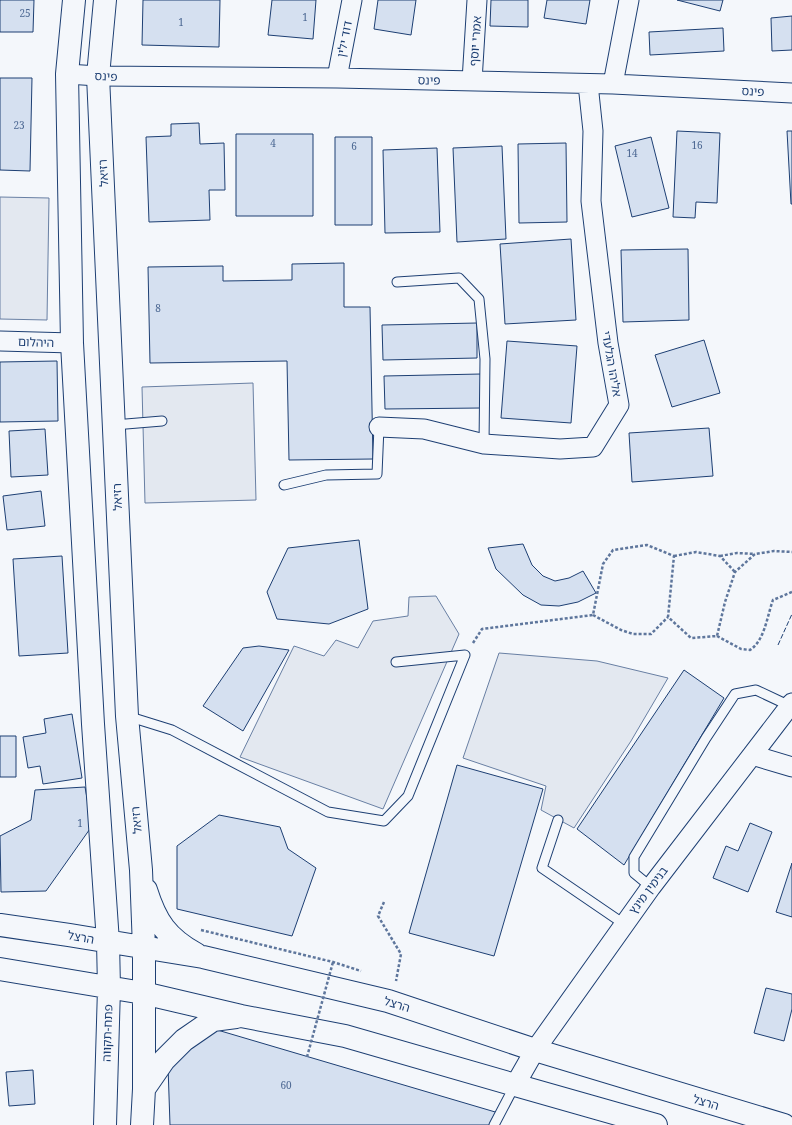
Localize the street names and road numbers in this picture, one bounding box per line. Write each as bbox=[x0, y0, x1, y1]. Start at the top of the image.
street label: אמרי יוסף bbox=[465, 15, 485, 67]
street label: דוד ילין bbox=[332, 19, 356, 59]
street label: פינס bbox=[94, 67, 118, 85]
street label: פינס bbox=[417, 71, 441, 89]
street label: פינס bbox=[741, 82, 765, 100]
street label: רזיאל bbox=[94, 159, 112, 187]
street label: אליהו הגלעדי bbox=[598, 330, 626, 399]
street label: היהלום bbox=[18, 333, 54, 351]
street label: רזיאל bbox=[108, 483, 126, 511]
street label: רזיאל bbox=[126, 806, 146, 834]
street label: בנימין מינץ bbox=[624, 863, 672, 917]
street label: הרצל bbox=[66, 926, 96, 948]
street label: הרצל bbox=[382, 992, 412, 1016]
street label: פתח-תקווה bbox=[98, 1004, 116, 1062]
street label: הרצל bbox=[691, 1090, 721, 1114]

